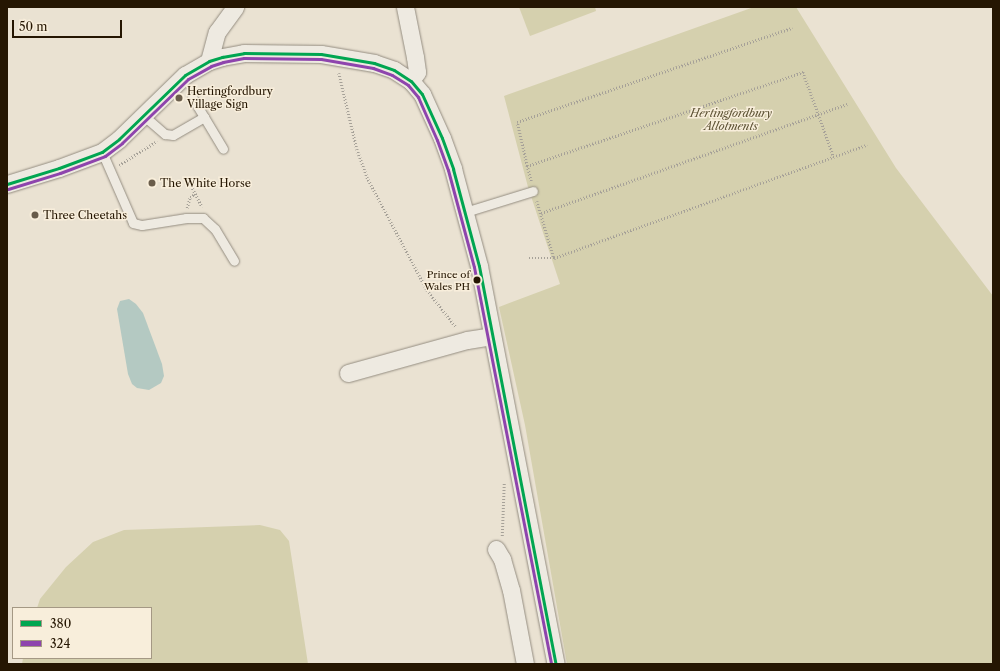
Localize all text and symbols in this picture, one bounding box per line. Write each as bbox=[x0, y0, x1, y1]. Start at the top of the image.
scale bar bbox=[14, 12, 124, 38]
text: 50 m bbox=[19, 19, 48, 34]
place label: Hertingfordbury Village Sign bbox=[187, 85, 273, 111]
marker: Hertingfordbury Village Sign bbox=[174, 93, 184, 103]
park label: Hertingfordbury Allotments bbox=[690, 107, 772, 133]
place label: The White Horse bbox=[160, 176, 251, 190]
marker: The White Horse bbox=[147, 178, 157, 188]
place label: Three Cheetahs bbox=[43, 208, 127, 222]
marker: Three Cheetahs bbox=[30, 210, 40, 220]
place label: Prince of Wales PH bbox=[424, 268, 470, 292]
marker: Prince of Wales PH bbox=[472, 275, 482, 285]
legend bbox=[12, 607, 152, 659]
text: 380 bbox=[50, 616, 71, 631]
text: 324 bbox=[50, 636, 70, 651]

